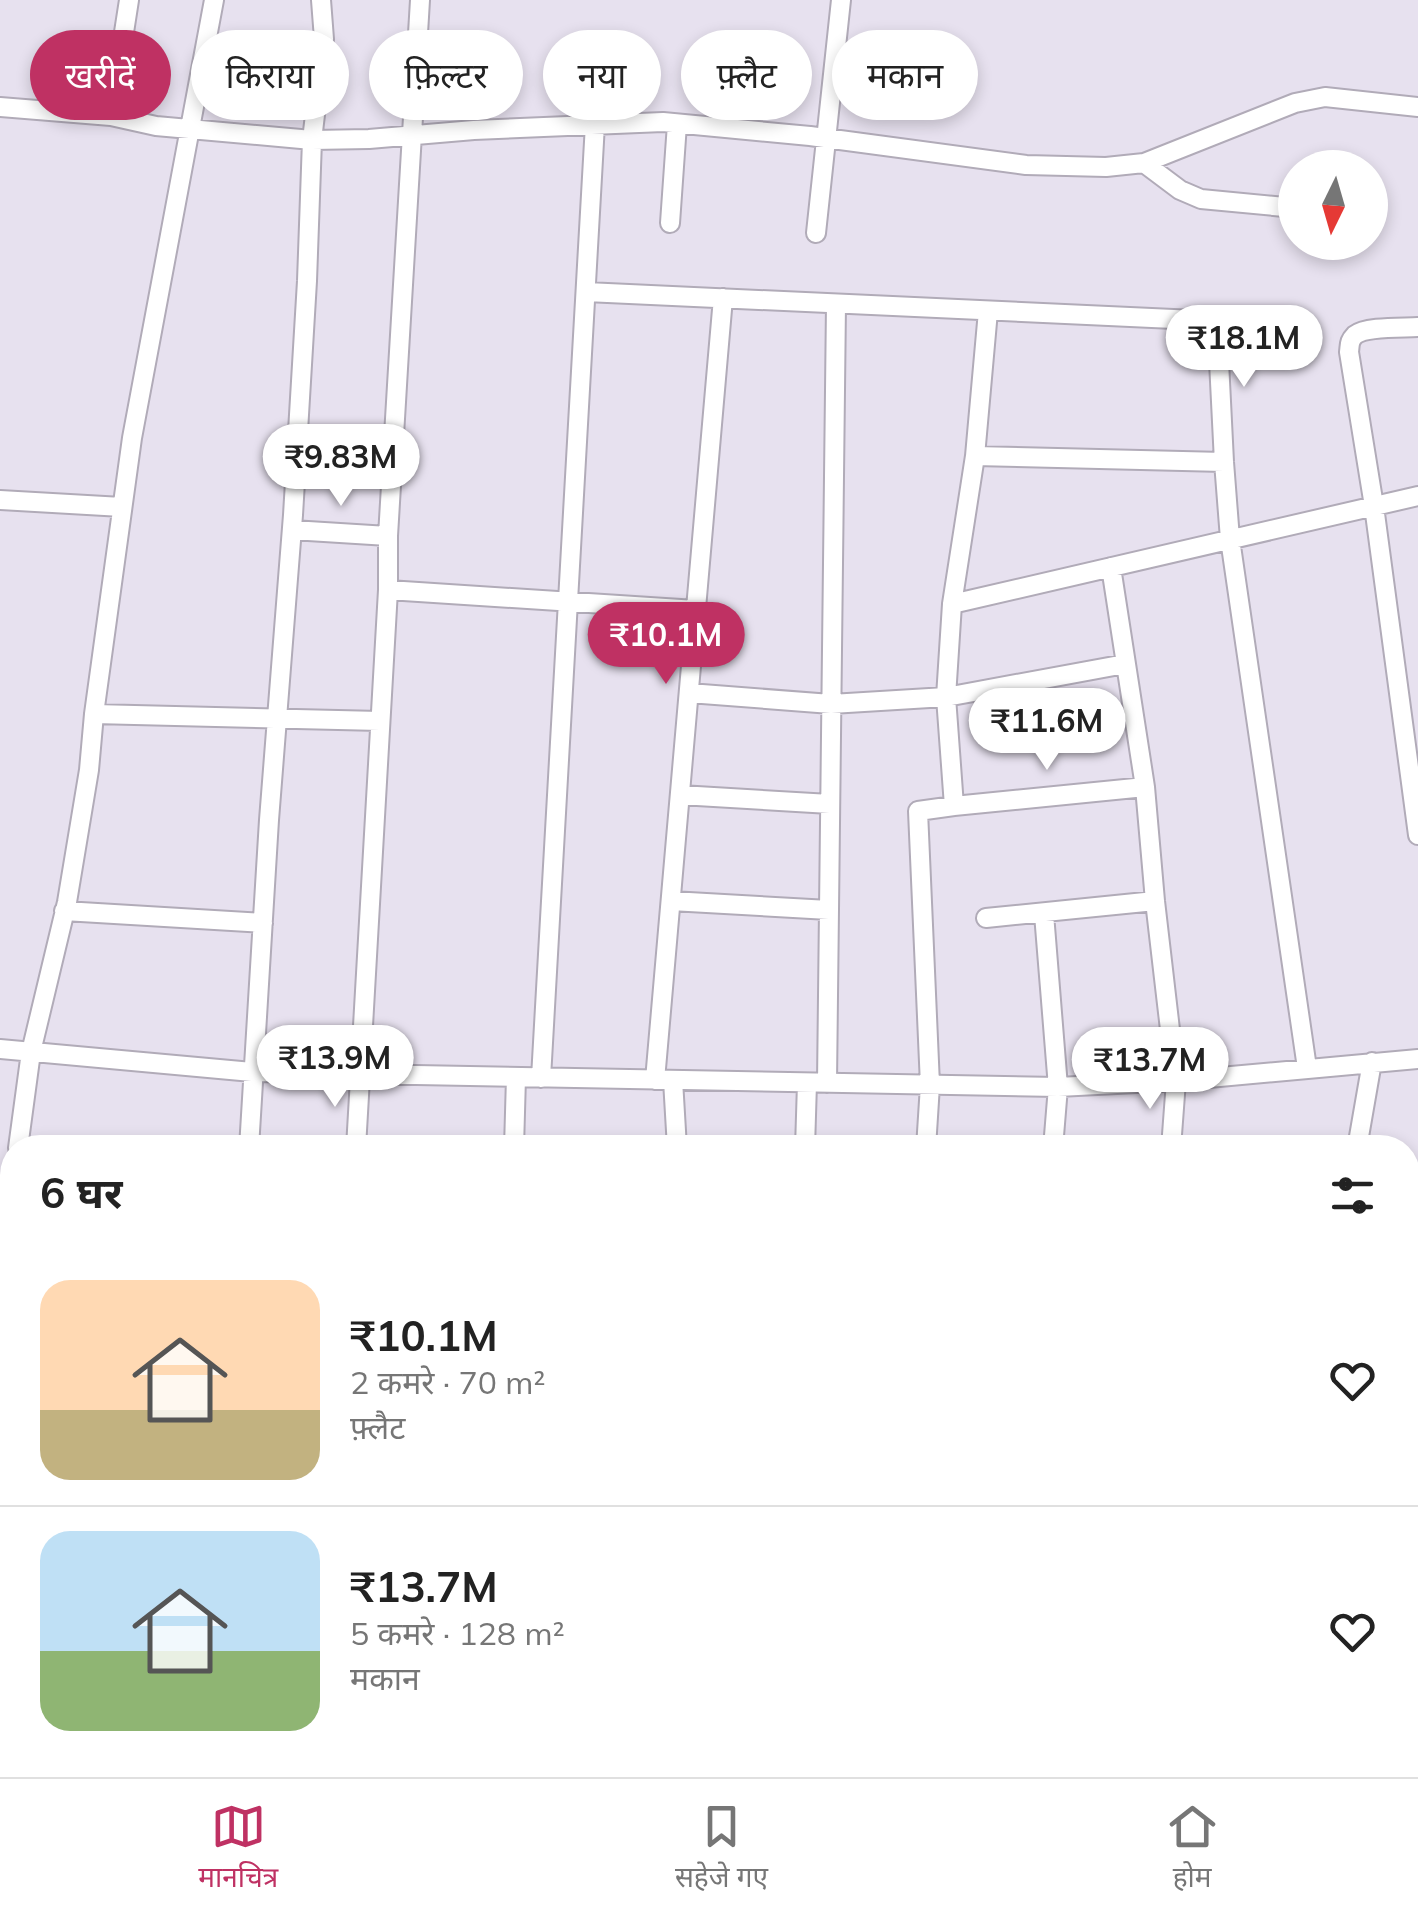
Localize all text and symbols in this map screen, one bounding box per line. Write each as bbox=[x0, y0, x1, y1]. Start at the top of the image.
chip: खरीदें bbox=[30, 30, 171, 120]
chip: किराया bbox=[191, 30, 349, 120]
chip: फ़िल्टर bbox=[369, 30, 523, 120]
chip: नया bbox=[543, 30, 661, 120]
chip: फ़्लैट bbox=[681, 30, 812, 120]
chip: मकान bbox=[832, 30, 978, 120]
north arrow bbox=[1278, 150, 1388, 260]
map controls bbox=[1278, 150, 1388, 260]
pin: ₹18.1M bbox=[1163, 305, 1325, 390]
text: ₹18.1M bbox=[1188, 317, 1300, 357]
pin: ₹9.83M bbox=[260, 424, 422, 509]
text: ₹9.83M bbox=[285, 436, 397, 476]
pin: ₹10.1M bbox=[585, 602, 747, 687]
text: ₹10.1M bbox=[610, 614, 722, 654]
pin: ₹11.6M bbox=[966, 688, 1128, 773]
text: ₹11.6M bbox=[991, 700, 1103, 740]
pin: ₹13.9M bbox=[254, 1025, 416, 1110]
pin: ₹13.7M bbox=[1069, 1027, 1231, 1112]
text: ₹13.9M bbox=[279, 1037, 391, 1077]
text: ₹13.7M bbox=[1094, 1039, 1206, 1079]
text: 6 घर bbox=[40, 1166, 122, 1219]
icon: filters bbox=[1325, 1168, 1380, 1223]
text: ₹10.1M bbox=[350, 1309, 498, 1362]
icon: home bbox=[120, 1320, 240, 1440]
icon: heart bbox=[1325, 1353, 1380, 1408]
text: 2 कमरे · 70 m² bbox=[350, 1362, 545, 1402]
text: फ़्लैट bbox=[350, 1407, 405, 1447]
text: ₹13.7M bbox=[350, 1560, 498, 1613]
icon: home bbox=[120, 1571, 240, 1691]
icon: heart bbox=[1325, 1604, 1380, 1659]
text: 5 कमरे · 128 m² bbox=[350, 1613, 565, 1653]
text: मकान bbox=[350, 1658, 420, 1698]
tab: मानचित्र bbox=[198, 1799, 278, 1898]
tab: सहेजे गए bbox=[675, 1799, 768, 1898]
tab: होम bbox=[1165, 1799, 1220, 1898]

